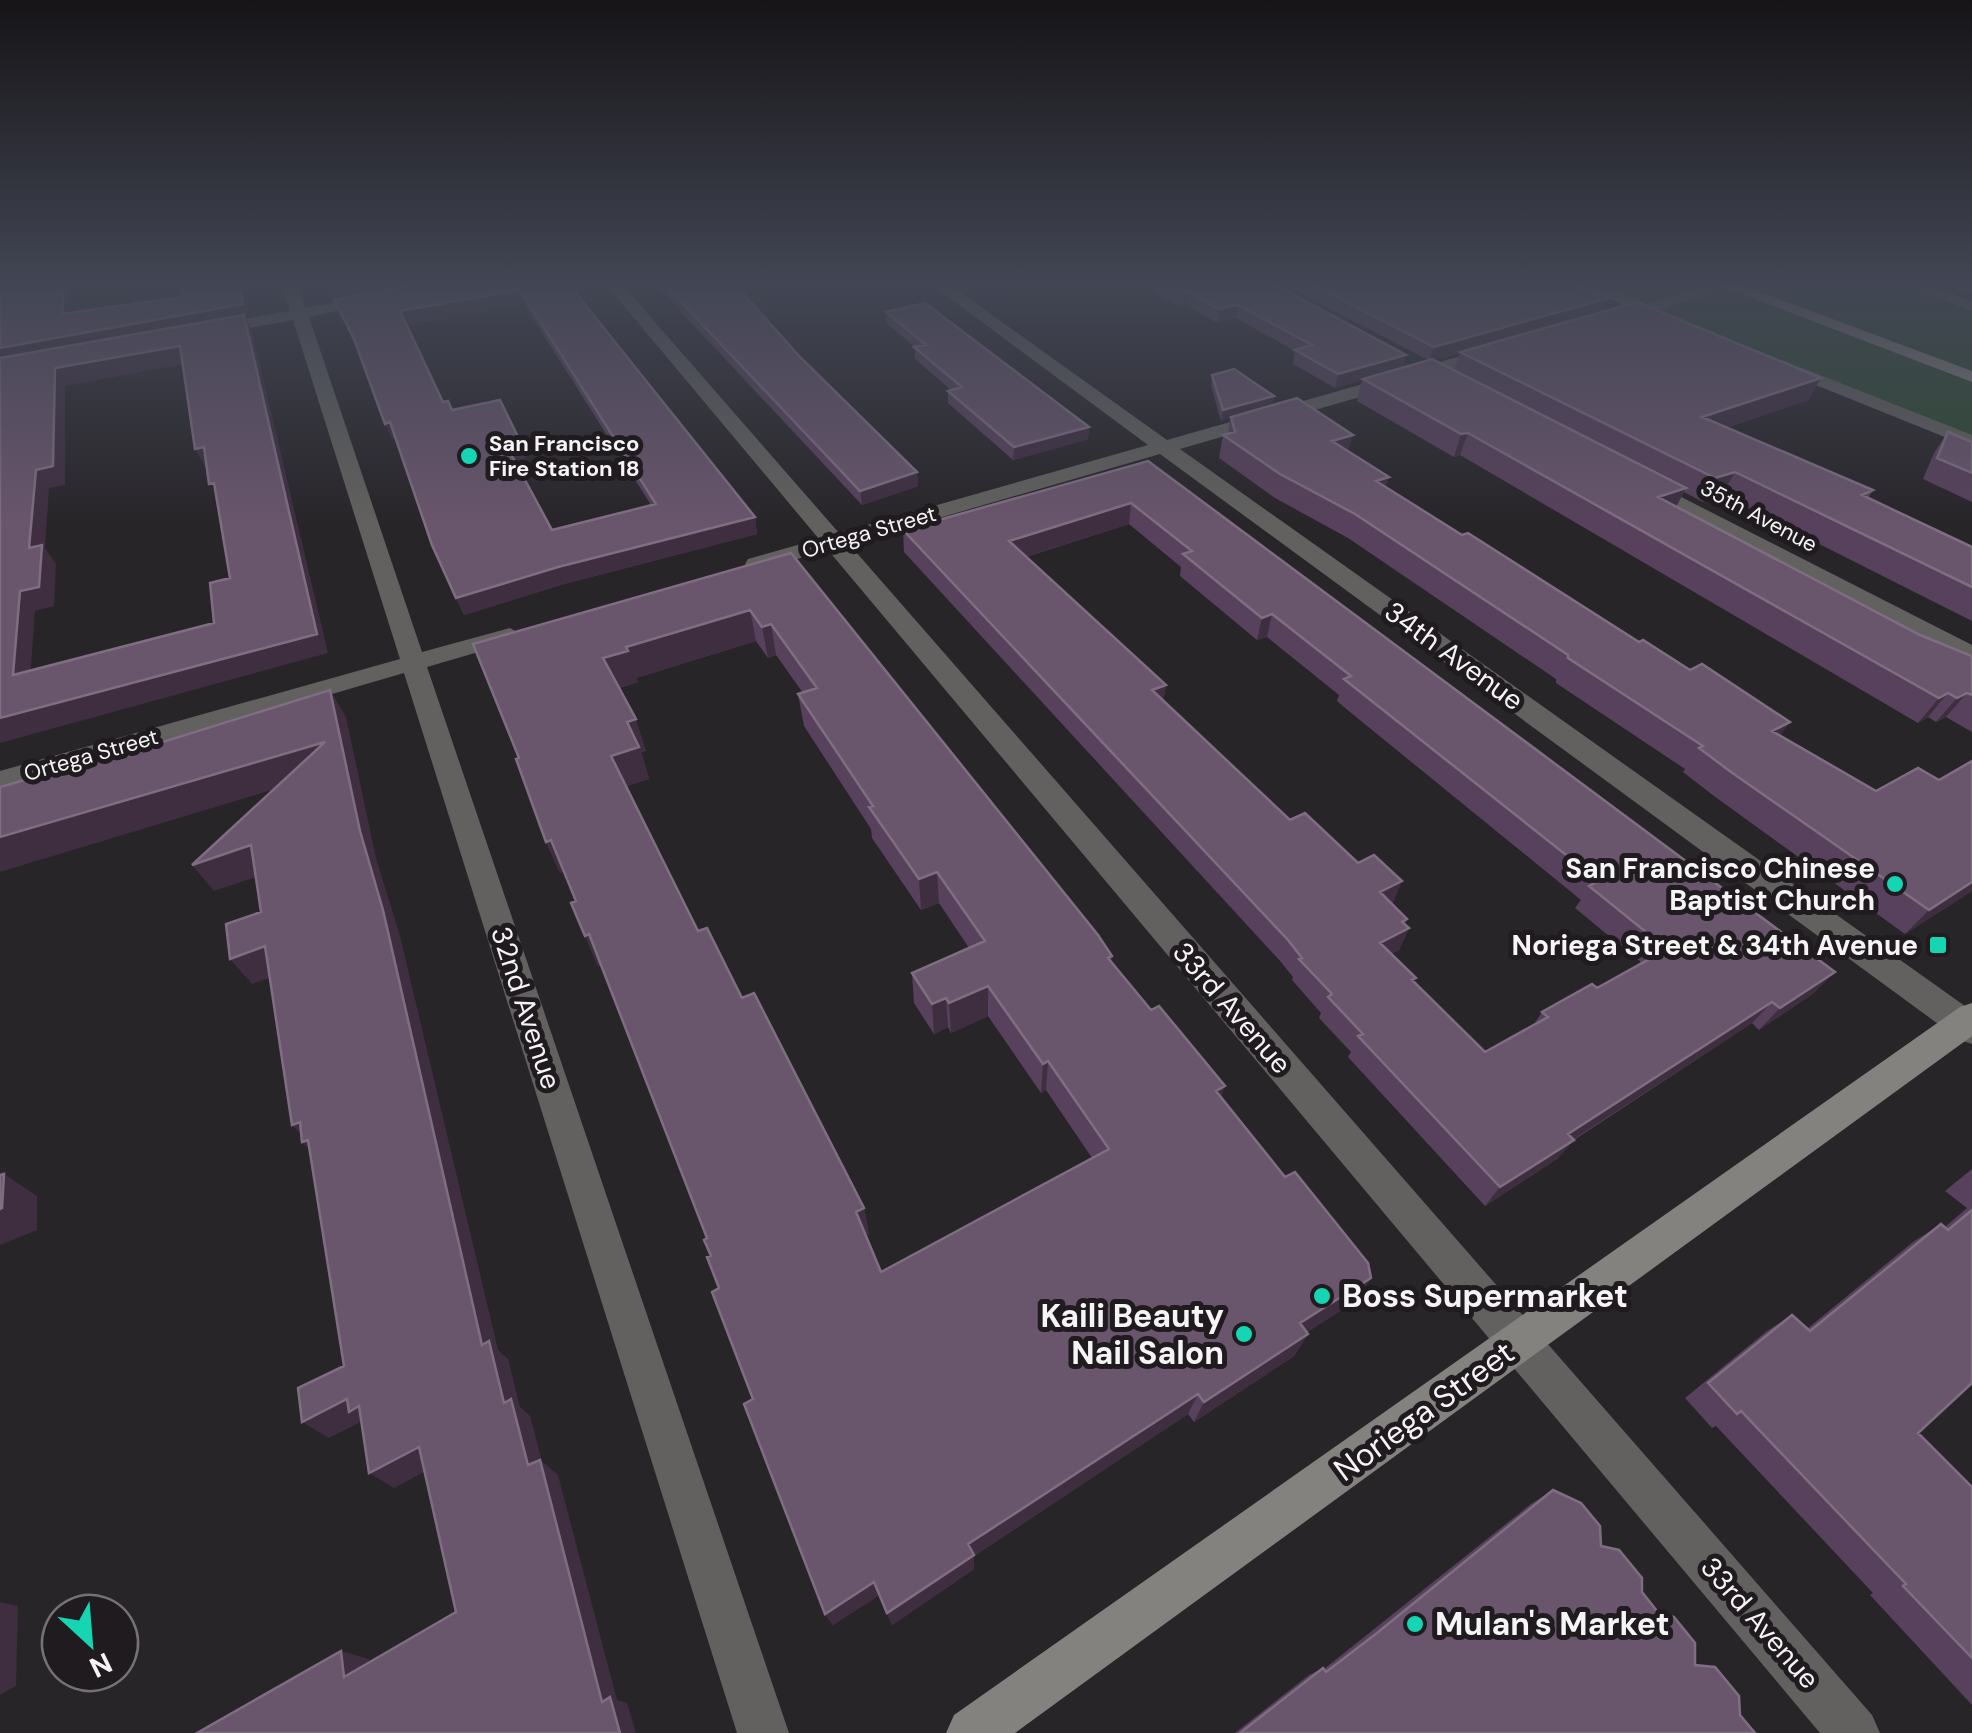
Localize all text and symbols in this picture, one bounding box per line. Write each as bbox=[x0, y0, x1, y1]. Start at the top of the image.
place label: San Francisco Fire Station 18 bbox=[489, 429, 640, 483]
marker: San Francisco Fire Station 18 bbox=[458, 445, 480, 467]
street label: 35th Avenue bbox=[1696, 473, 1822, 559]
street label: Ortega Street bbox=[799, 499, 939, 565]
street label: 34th Avenue bbox=[1377, 593, 1531, 719]
street label: Ortega Street bbox=[21, 722, 161, 788]
place label: San Francisco Chinese Baptist Church bbox=[1565, 850, 1875, 919]
marker: San Francisco Chinese Baptist Church bbox=[1884, 873, 1906, 895]
street label: 32nd Avenue bbox=[482, 922, 570, 1094]
place label: Noriega Street & 34th Avenue bbox=[1512, 927, 1918, 964]
street label: 33rd Avenue bbox=[1165, 934, 1299, 1082]
marker: Noriega Street & 34th Avenue bbox=[1927, 934, 1949, 956]
place label: Boss Supermarket bbox=[1342, 1275, 1628, 1317]
marker: Boss Supermarket bbox=[1311, 1285, 1333, 1307]
place label: Kaili Beauty Nail Salon bbox=[1041, 1295, 1224, 1374]
marker: Kaili Beauty Nail Salon bbox=[1233, 1323, 1255, 1345]
street label: Noriega Street bbox=[1325, 1331, 1523, 1491]
street label: 33rd Avenue bbox=[1693, 1549, 1827, 1697]
north arrow bbox=[40, 1593, 140, 1693]
place label: Mulan's Market bbox=[1435, 1603, 1670, 1645]
marker: Mulan's Market bbox=[1404, 1613, 1426, 1635]
text: N bbox=[83, 1644, 118, 1686]

